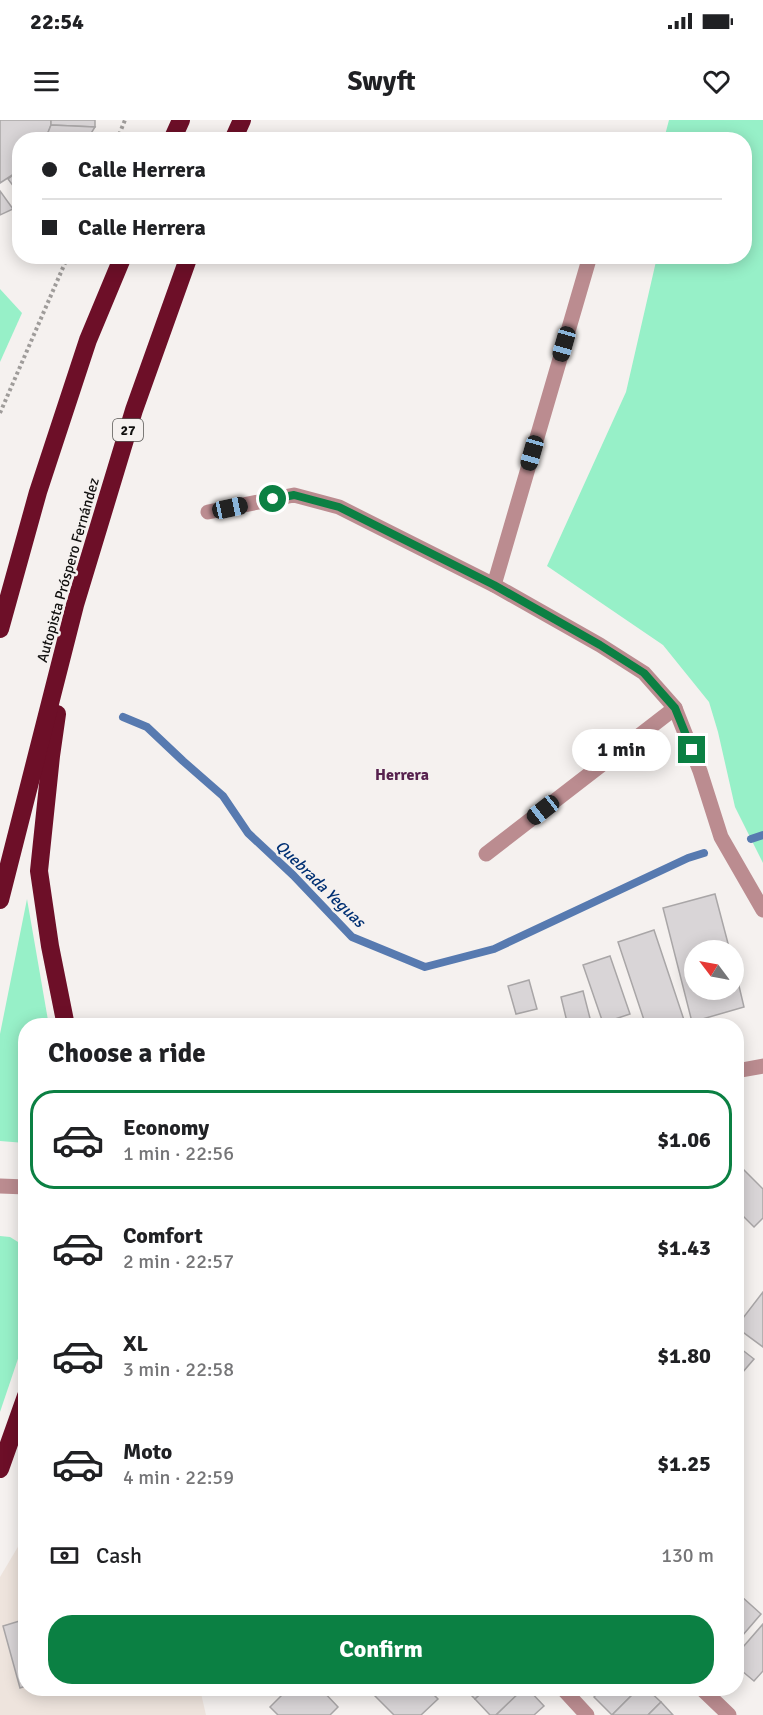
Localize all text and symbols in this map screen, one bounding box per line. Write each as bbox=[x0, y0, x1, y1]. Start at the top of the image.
text: 22:54 bbox=[30, 8, 84, 35]
icon: menu bbox=[30, 65, 63, 98]
text: Swyft bbox=[348, 65, 415, 98]
icon: heart bbox=[700, 65, 733, 98]
text: Calle Herrera bbox=[78, 156, 206, 183]
text: Calle Herrera bbox=[78, 214, 206, 241]
car bbox=[550, 324, 578, 364]
road number: 27 bbox=[113, 419, 143, 441]
car bbox=[518, 433, 546, 473]
street label: Autopista Próspero Fernández bbox=[33, 475, 103, 664]
route start bbox=[259, 485, 286, 512]
car bbox=[211, 495, 249, 521]
callout: 1 min bbox=[572, 729, 671, 771]
route end bbox=[678, 736, 705, 763]
text: 1 min bbox=[597, 737, 646, 762]
district label: Herrera bbox=[375, 765, 429, 785]
car bbox=[523, 792, 563, 828]
water label: Quebrada Yeguas bbox=[271, 836, 370, 933]
north arrow bbox=[684, 940, 744, 1000]
map controls bbox=[684, 940, 744, 1000]
text: Choose a ride bbox=[48, 1037, 206, 1070]
icon: car bbox=[51, 1113, 105, 1167]
text: Economy bbox=[123, 1114, 209, 1141]
text: $1.06 bbox=[657, 1126, 711, 1153]
text: 1 min · 22:56 bbox=[123, 1141, 234, 1166]
icon: car bbox=[51, 1221, 105, 1275]
text: Comfort bbox=[123, 1222, 203, 1249]
text: $1.43 bbox=[657, 1234, 711, 1261]
text: 2 min · 22:57 bbox=[123, 1249, 234, 1274]
icon: car bbox=[51, 1329, 105, 1383]
text: XL bbox=[123, 1330, 148, 1357]
text: $1.80 bbox=[657, 1342, 711, 1369]
text: 3 min · 22:58 bbox=[123, 1357, 234, 1382]
icon: car bbox=[51, 1437, 105, 1491]
text: Moto bbox=[123, 1438, 172, 1465]
text: $1.25 bbox=[657, 1450, 711, 1477]
text: 4 min · 22:59 bbox=[123, 1465, 234, 1490]
icon: cash bbox=[48, 1539, 81, 1572]
text: Cash bbox=[96, 1542, 142, 1569]
text: 130 m bbox=[661, 1543, 714, 1568]
button: Confirm bbox=[48, 1615, 714, 1684]

